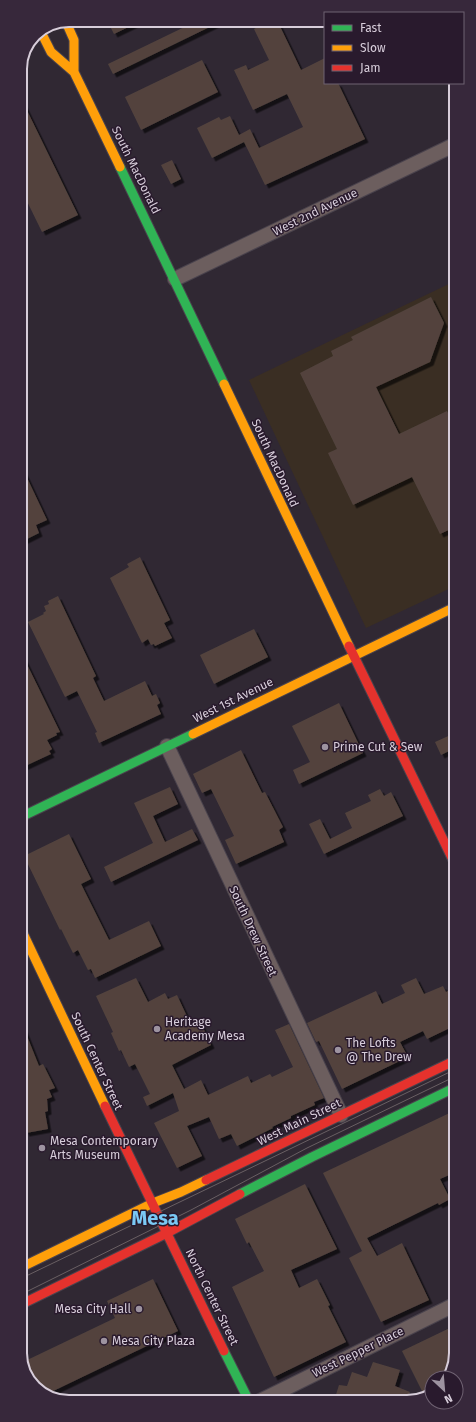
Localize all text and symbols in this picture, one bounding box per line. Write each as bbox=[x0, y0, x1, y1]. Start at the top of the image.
legend bbox=[324, 12, 464, 84]
text: Fast bbox=[360, 21, 382, 35]
text: Slow bbox=[360, 41, 386, 55]
text: Jam bbox=[360, 61, 380, 75]
street label: South MacDonald bbox=[109, 124, 163, 216]
street label: West 2nd Avenue bbox=[270, 185, 360, 239]
street label: South MacDonald bbox=[248, 417, 302, 509]
street label: West 1st Avenue bbox=[191, 675, 275, 725]
place label: Prime Cut & Sew bbox=[333, 740, 423, 754]
marker: Prime Cut & Sew bbox=[320, 742, 330, 752]
street label: South Drew Street bbox=[226, 884, 280, 979]
street label: South Center Street bbox=[68, 1010, 126, 1113]
place label: Heritage Academy Mesa bbox=[165, 1015, 245, 1043]
marker: Heritage Academy Mesa bbox=[152, 1024, 162, 1034]
place label: The Lofts @ The Drew bbox=[346, 1036, 412, 1064]
marker: The Lofts @ The Drew bbox=[333, 1045, 343, 1055]
street label: West Main Street bbox=[255, 1095, 344, 1148]
place label: Mesa Contemporary Arts Museum bbox=[50, 1134, 158, 1162]
marker: Mesa Contemporary Arts Museum bbox=[37, 1143, 47, 1153]
district label: Mesa bbox=[131, 1206, 179, 1230]
street label: North Center Street bbox=[183, 1247, 242, 1348]
place label: Mesa City Hall bbox=[55, 1302, 131, 1316]
marker: Mesa City Hall bbox=[134, 1304, 144, 1314]
street label: West Pepper Place bbox=[310, 1324, 406, 1380]
place label: Mesa City Plaza bbox=[112, 1334, 195, 1348]
marker: Mesa City Plaza bbox=[99, 1336, 109, 1346]
north arrow bbox=[424, 1370, 464, 1410]
text: N bbox=[442, 1391, 454, 1406]

